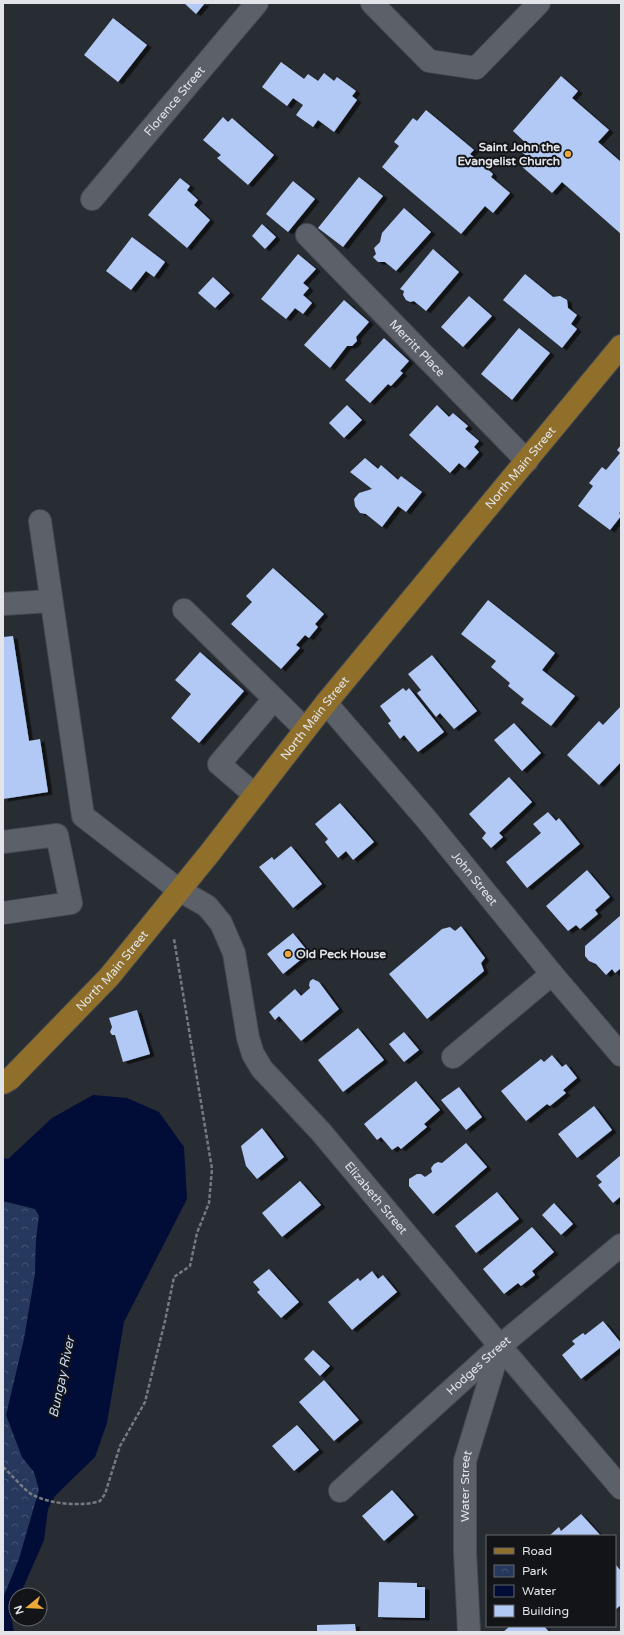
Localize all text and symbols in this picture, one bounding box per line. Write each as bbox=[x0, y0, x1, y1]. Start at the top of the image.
street label: Florence Street bbox=[141, 63, 208, 139]
place label: Saint John the Evangelist Church bbox=[457, 140, 560, 169]
marker: Saint John the Evangelist Church bbox=[563, 149, 573, 159]
street label: Merritt Place bbox=[386, 317, 448, 380]
street label: North Main Street bbox=[482, 423, 559, 512]
street label: North Main Street bbox=[278, 673, 352, 763]
street label: John Street bbox=[449, 849, 501, 909]
street label: North Main Street bbox=[73, 927, 151, 1014]
place label: Old Peck House bbox=[296, 947, 386, 961]
marker: Old Peck House bbox=[283, 949, 293, 959]
street label: Elizabeth Street bbox=[342, 1159, 411, 1237]
water label: Bungay River bbox=[46, 1333, 79, 1419]
street label: Hodges Street bbox=[444, 1333, 514, 1398]
street label: Water Street bbox=[458, 1448, 475, 1522]
legend bbox=[486, 1535, 616, 1627]
text: Road bbox=[522, 1544, 552, 1558]
text: Park bbox=[522, 1564, 548, 1578]
text: Water bbox=[522, 1584, 557, 1598]
north arrow bbox=[8, 1587, 48, 1627]
text: N bbox=[11, 1604, 27, 1616]
text: Building bbox=[522, 1604, 569, 1618]

